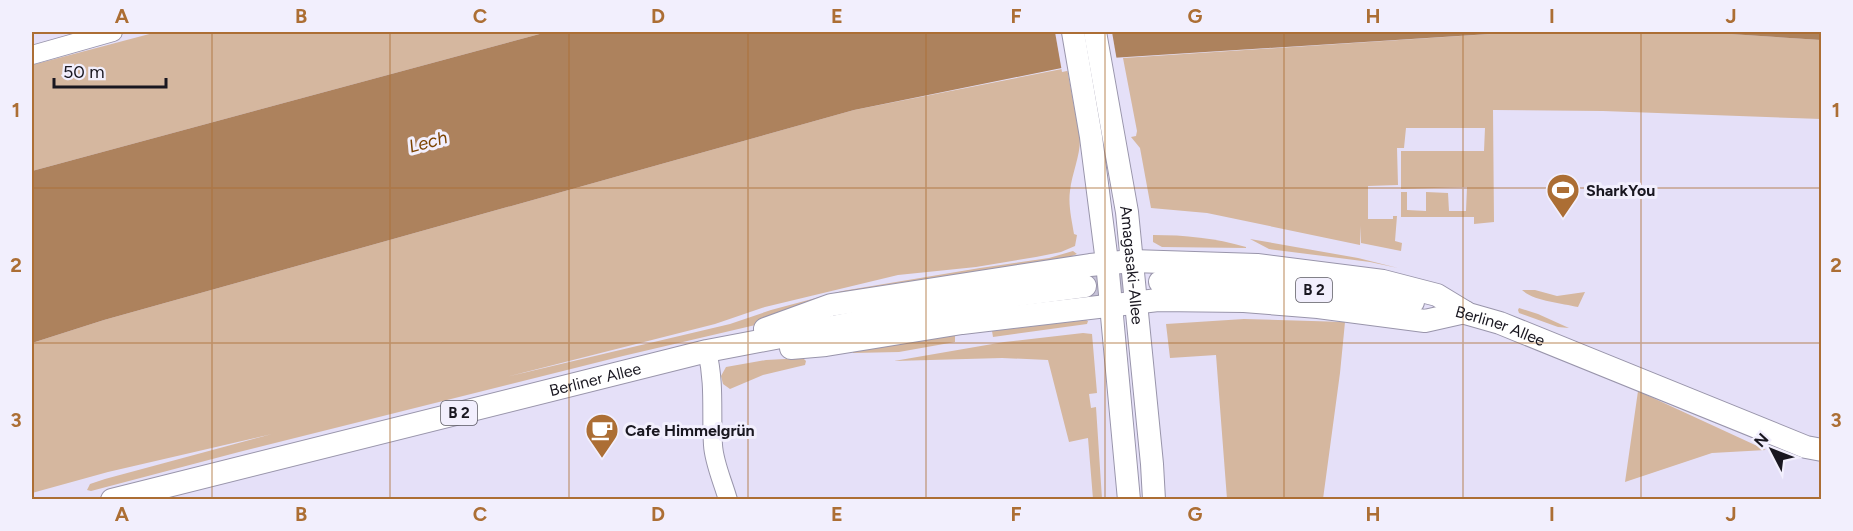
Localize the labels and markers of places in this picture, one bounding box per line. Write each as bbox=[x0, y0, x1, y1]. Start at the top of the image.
sports icon: SharkYou bbox=[1545, 172, 1581, 219]
place label: SharkYou bbox=[1586, 181, 1655, 200]
cafe icon: Cafe Himmelgrün bbox=[584, 412, 620, 459]
place label: Cafe Himmelgrün bbox=[625, 421, 755, 440]

